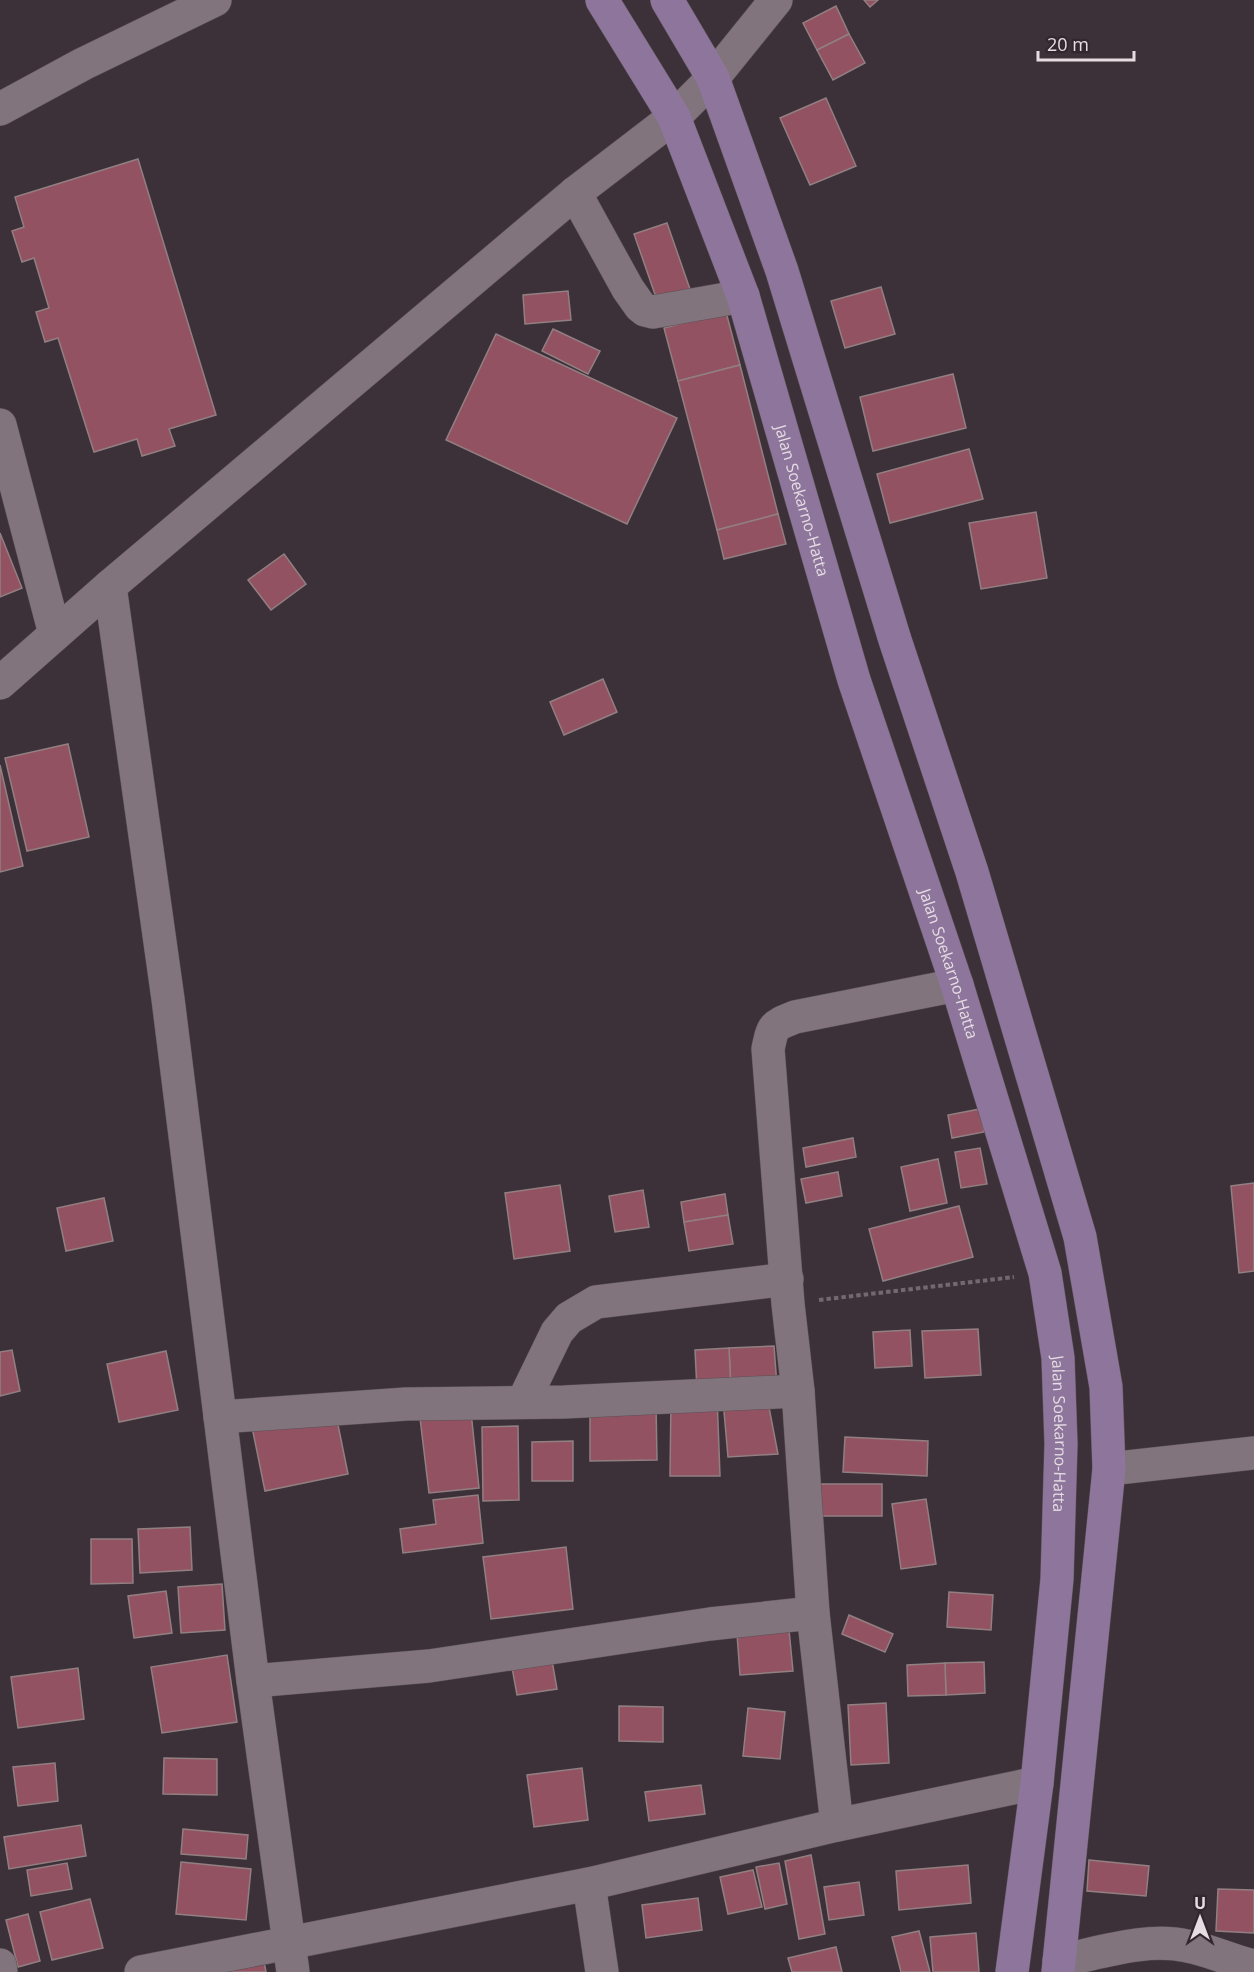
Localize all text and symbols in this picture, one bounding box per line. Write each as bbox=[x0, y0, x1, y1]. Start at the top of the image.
scale bar bbox=[1038, 24, 1134, 62]
text: 20 m bbox=[1047, 32, 1089, 56]
street label: Jalan Soekarno-Hatta bbox=[769, 420, 834, 579]
street label: Jalan Soekarno-Hatta bbox=[914, 884, 984, 1041]
street label: Jalan Soekarno-Hatta bbox=[1046, 1352, 1072, 1513]
north arrow bbox=[1170, 1888, 1230, 1948]
text: U bbox=[1194, 1892, 1206, 1914]

